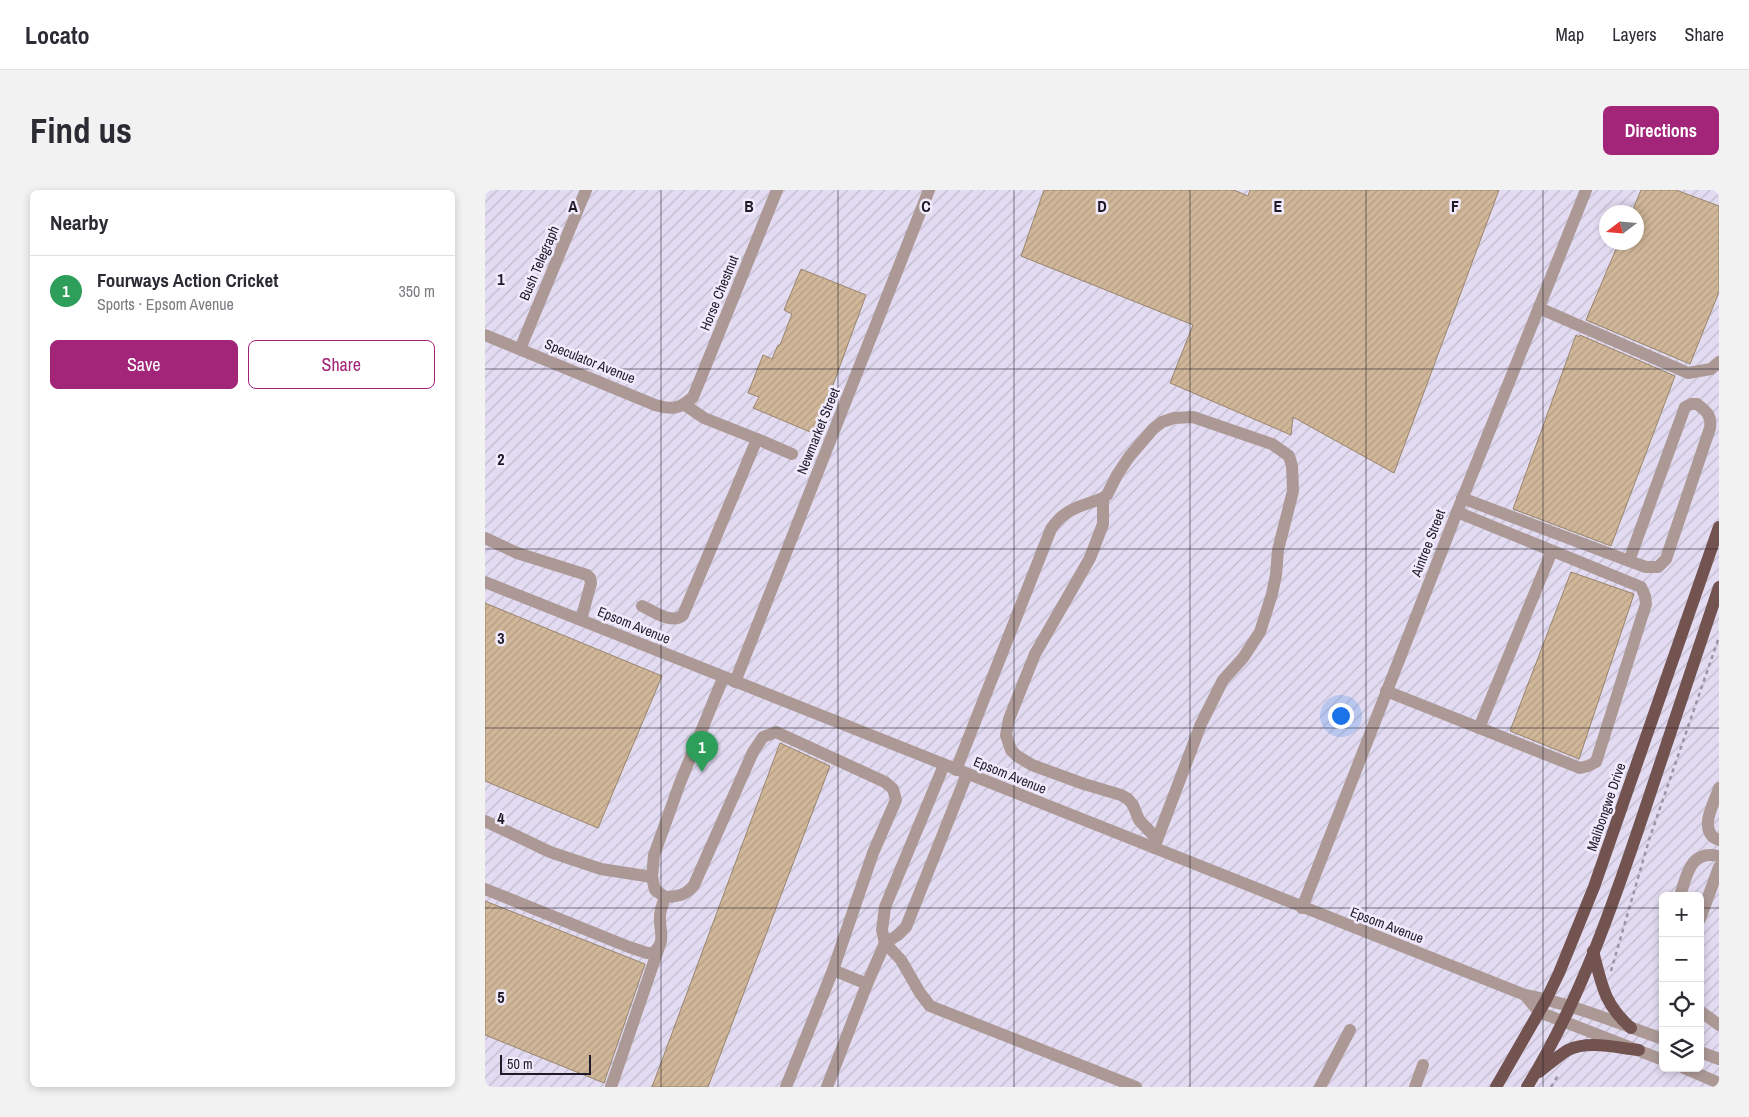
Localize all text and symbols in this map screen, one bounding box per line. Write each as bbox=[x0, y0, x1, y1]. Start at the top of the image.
text: Locato bbox=[25, 19, 90, 51]
text: Map bbox=[1556, 22, 1584, 47]
text: Layers bbox=[1612, 22, 1657, 47]
text: Share bbox=[1685, 22, 1724, 47]
button: Directions bbox=[1603, 106, 1719, 155]
text: Find us bbox=[30, 107, 132, 154]
text: A bbox=[568, 195, 578, 217]
text: B bbox=[744, 195, 754, 217]
text: C bbox=[921, 195, 931, 217]
text: D bbox=[1097, 195, 1107, 217]
text: E bbox=[1274, 195, 1283, 217]
text: F bbox=[1451, 195, 1459, 217]
north arrow bbox=[1599, 205, 1644, 250]
text: Nearby bbox=[50, 208, 108, 237]
street label: Bush Telegraph bbox=[515, 223, 563, 303]
street label: Horse Chestnut bbox=[696, 253, 742, 333]
text: Fourways Action Cricket bbox=[97, 267, 278, 293]
text: 1 bbox=[497, 268, 505, 290]
text: 1 bbox=[62, 280, 70, 302]
text: 350 m bbox=[399, 280, 435, 302]
text: Sports · Epsom Avenue bbox=[97, 293, 234, 315]
street label: Speculator Avenue bbox=[542, 335, 638, 387]
button: Save bbox=[50, 340, 238, 389]
button: Share bbox=[248, 340, 435, 389]
street label: Newmarket Street bbox=[792, 385, 844, 477]
text: 2 bbox=[497, 448, 505, 470]
street label: Aintree Street bbox=[1407, 507, 1449, 580]
street label: Epsom Avenue bbox=[595, 602, 673, 648]
text: 3 bbox=[497, 627, 505, 649]
your location bbox=[1328, 703, 1354, 729]
pin: 1 bbox=[686, 731, 718, 772]
street label: Epsom Avenue bbox=[971, 752, 1049, 798]
street label: Malibongwe Drive bbox=[1582, 760, 1630, 854]
text: 4 bbox=[497, 807, 505, 829]
map controls bbox=[1659, 892, 1704, 1072]
button: + bbox=[1659, 892, 1704, 937]
street label: Epsom Avenue bbox=[1348, 903, 1426, 947]
button: − bbox=[1659, 937, 1704, 982]
button: locate bbox=[1659, 982, 1704, 1027]
text: 5 bbox=[497, 986, 505, 1008]
button: layers bbox=[1659, 1027, 1704, 1072]
scale bar bbox=[500, 1052, 591, 1075]
text: 50 m bbox=[507, 1055, 533, 1073]

